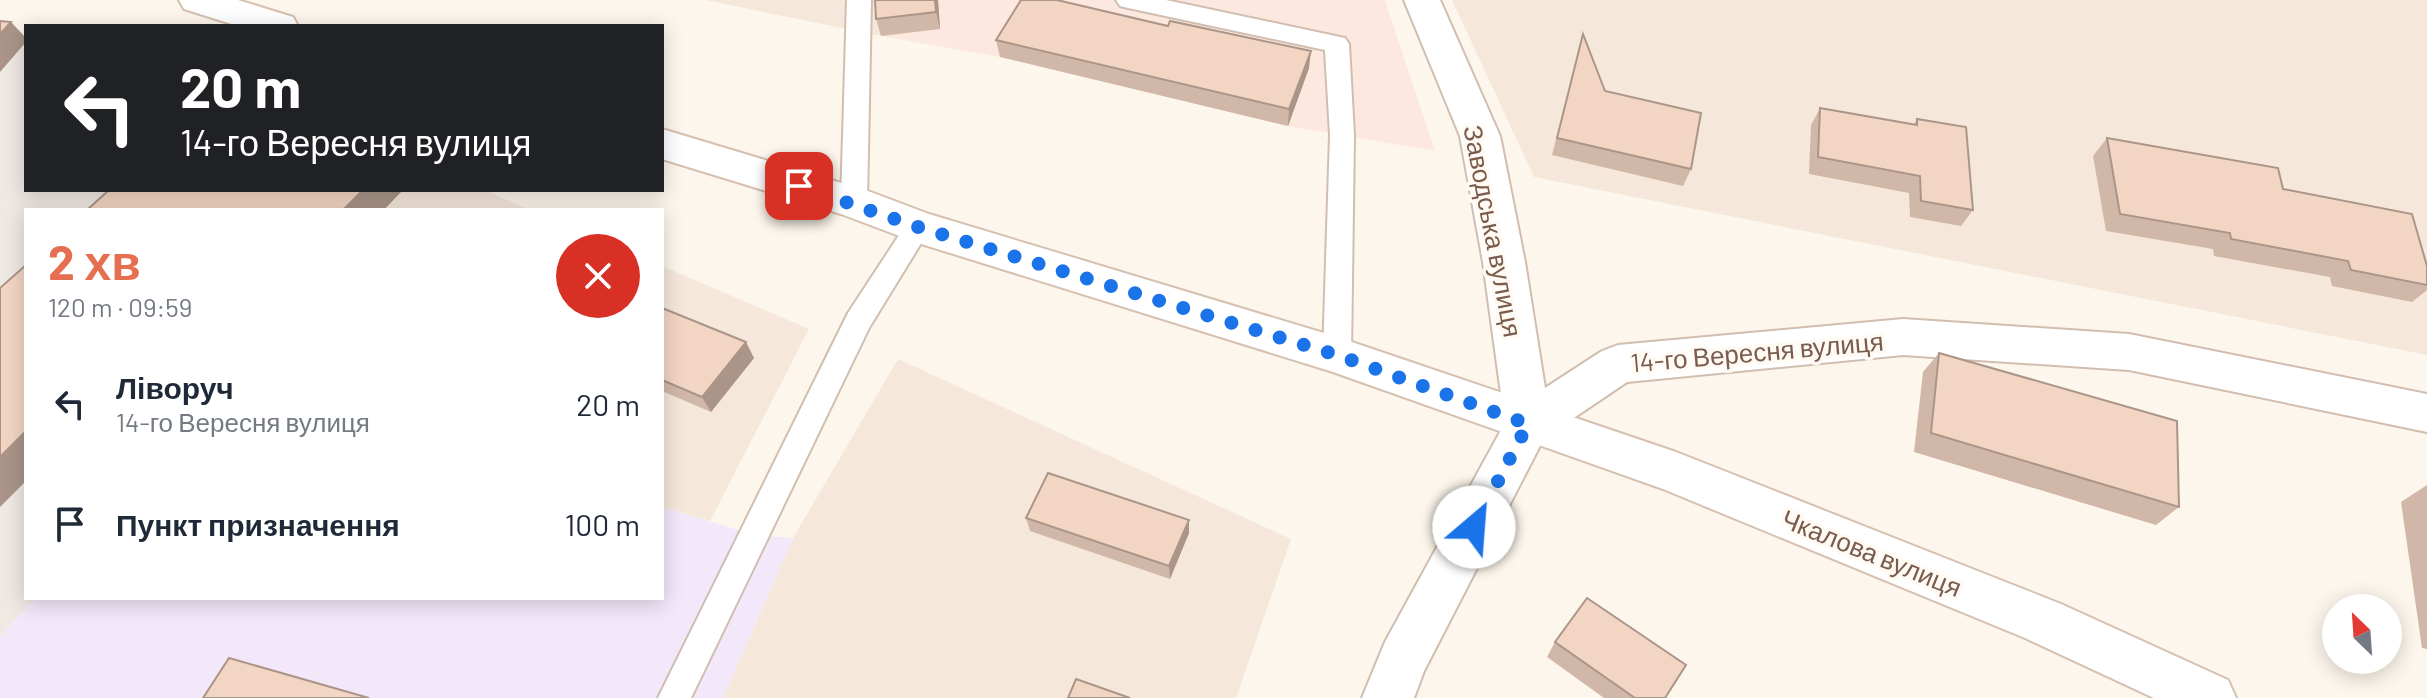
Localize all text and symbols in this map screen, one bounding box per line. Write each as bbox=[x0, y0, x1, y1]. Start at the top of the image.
text: 20 m bbox=[180, 52, 301, 119]
icon: left bbox=[48, 56, 152, 160]
text: 14-го Вересня вулиця bbox=[180, 120, 532, 163]
street label: Заводська вулиця bbox=[1458, 122, 1530, 340]
pin bbox=[765, 152, 833, 220]
icon: arrive bbox=[777, 164, 821, 208]
text: 2 хв bbox=[48, 232, 141, 290]
button: close bbox=[556, 234, 640, 318]
text: 120 m · 09:59 bbox=[48, 291, 192, 322]
street label: 14-го Вересня вулиця bbox=[1629, 324, 1885, 378]
text: Ліворуч bbox=[116, 369, 234, 405]
icon: left bbox=[48, 382, 92, 426]
text: 20 m bbox=[576, 386, 640, 422]
text: 14-го Вересня вулиця bbox=[116, 406, 370, 437]
position arrow bbox=[1432, 485, 1516, 569]
icon: arrive bbox=[48, 502, 92, 546]
street label: Чкалова вулиця bbox=[1778, 502, 1966, 602]
text: Пункт призначення bbox=[116, 506, 400, 542]
text: 100 m bbox=[565, 506, 640, 542]
north arrow bbox=[2322, 594, 2402, 674]
map controls bbox=[2322, 594, 2402, 674]

